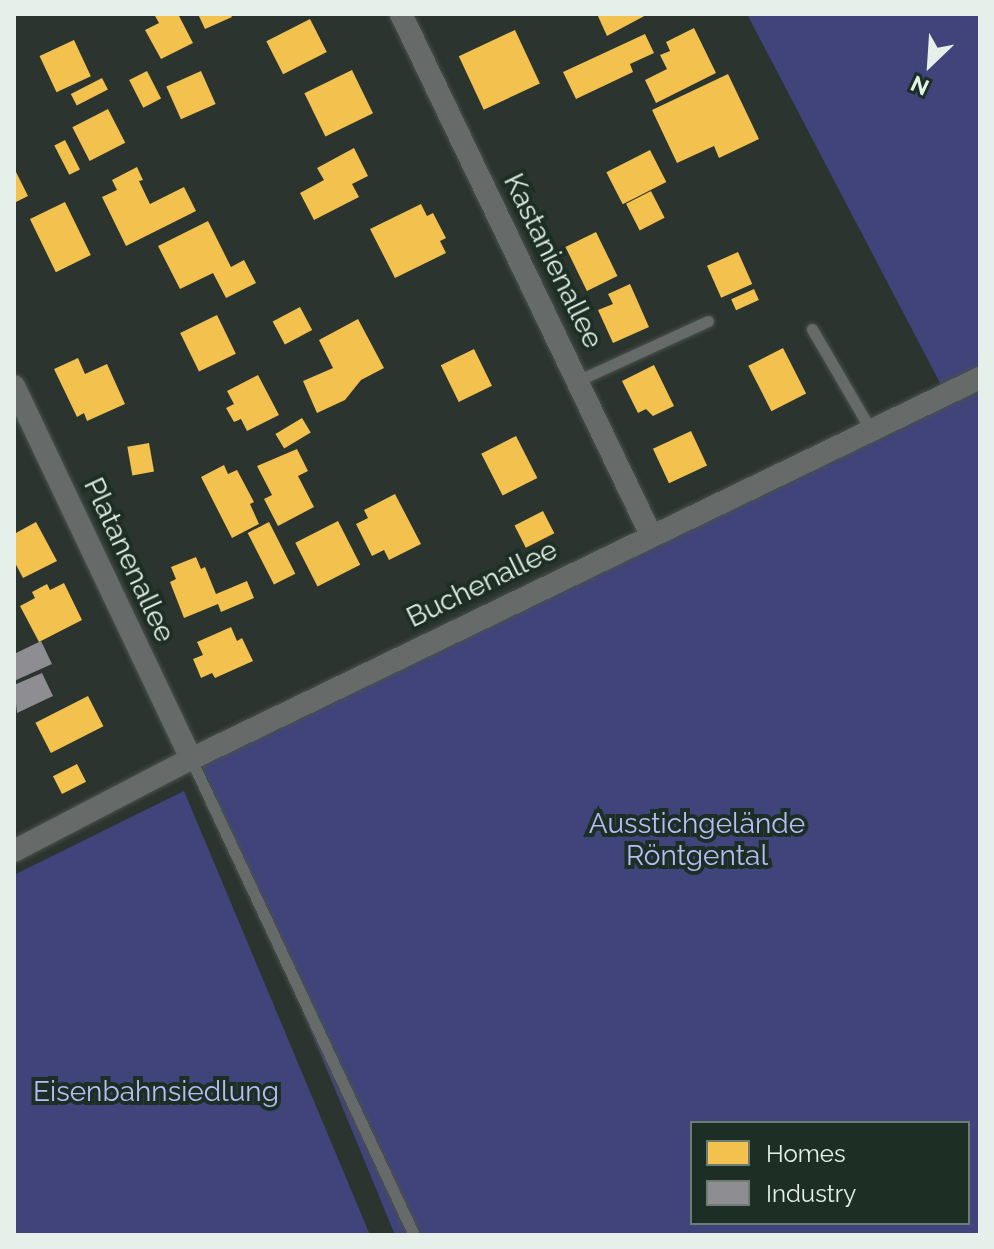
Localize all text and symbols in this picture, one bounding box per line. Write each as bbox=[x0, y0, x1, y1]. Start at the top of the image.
north arrow bbox=[890, 24, 970, 104]
text: N bbox=[907, 70, 933, 101]
street label: Kastanienallee bbox=[496, 168, 610, 354]
street label: Platanenallee bbox=[76, 473, 182, 647]
street label: Buchenallee bbox=[401, 533, 563, 635]
park label: Ausstichgelände Röntgental bbox=[589, 807, 805, 873]
park label: Eisenbahnsiedlung bbox=[33, 1075, 279, 1109]
legend bbox=[690, 1121, 970, 1225]
text: Homes bbox=[766, 1139, 846, 1168]
text: Industry bbox=[766, 1179, 856, 1208]

